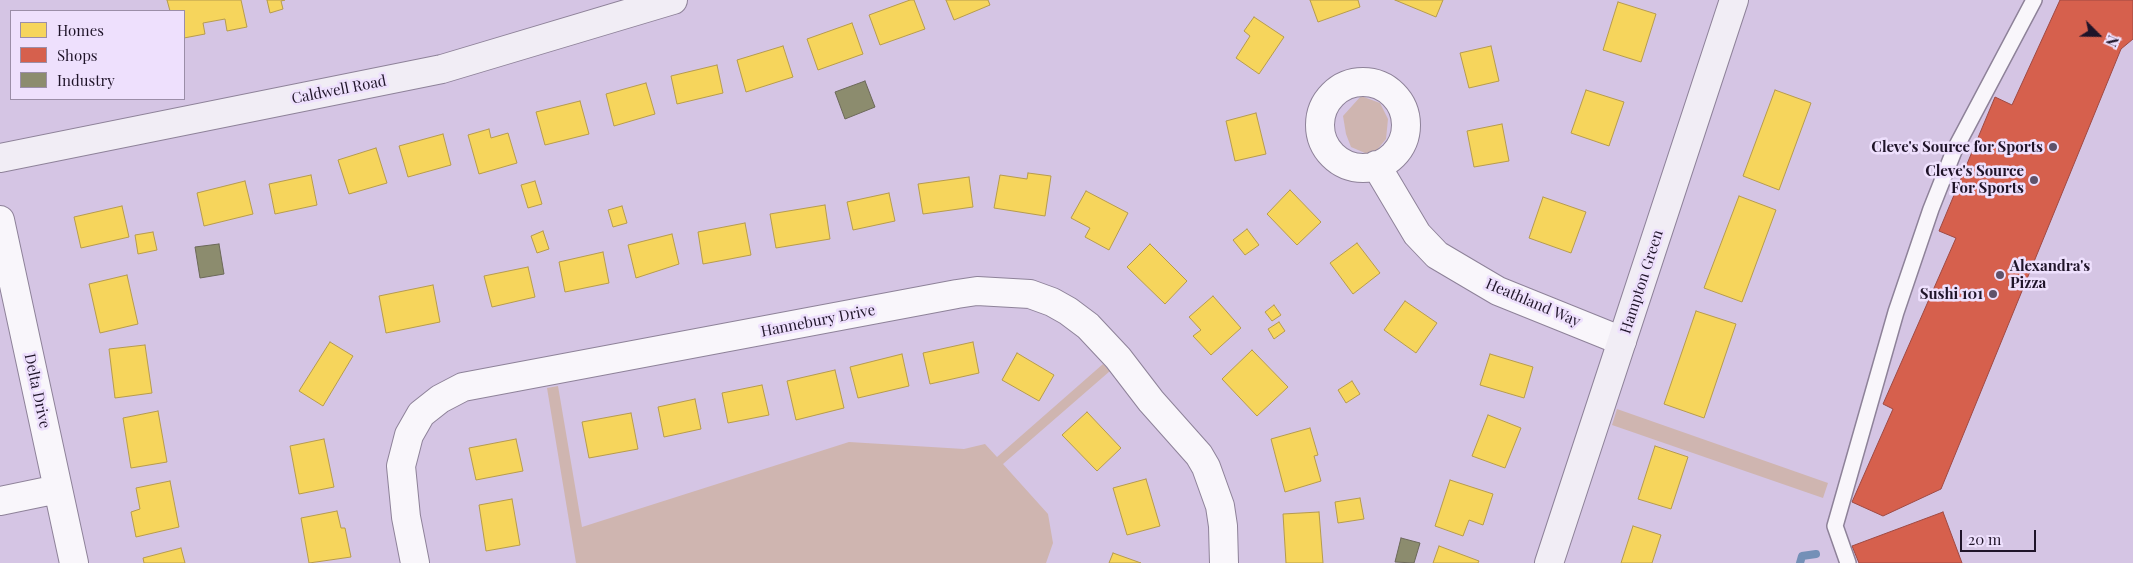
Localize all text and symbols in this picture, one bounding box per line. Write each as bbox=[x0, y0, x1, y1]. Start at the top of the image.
legend bbox=[10, 10, 185, 100]
north arrow bbox=[2073, 10, 2123, 60]
text: Homes bbox=[57, 20, 104, 40]
text: N bbox=[2102, 33, 2123, 49]
text: Shops bbox=[57, 45, 98, 65]
text: Industry bbox=[57, 70, 115, 90]
street label: Caldwell Road bbox=[290, 72, 388, 108]
place label: Cleve's Source for Sports bbox=[1871, 138, 2043, 156]
marker: Cleve's Source for Sports bbox=[2047, 141, 2059, 153]
place label: Cleve's Source For Sports bbox=[1925, 162, 2024, 197]
marker: Cleve's Source For Sports bbox=[2028, 174, 2040, 186]
street label: Hampton Green bbox=[1617, 228, 1667, 336]
place label: Alexandra's Pizza bbox=[2010, 257, 2090, 292]
marker: Alexandra's Pizza bbox=[1994, 269, 2006, 281]
street label: Heathland Way bbox=[1483, 275, 1583, 331]
place label: Sushi 101 bbox=[1920, 285, 1983, 303]
marker: Sushi 101 bbox=[1987, 288, 1999, 300]
street label: Hannebury Drive bbox=[759, 301, 877, 341]
street label: Delta Drive bbox=[20, 352, 54, 430]
scale bar bbox=[1963, 520, 2039, 552]
text: 20 m bbox=[1968, 529, 2001, 549]

